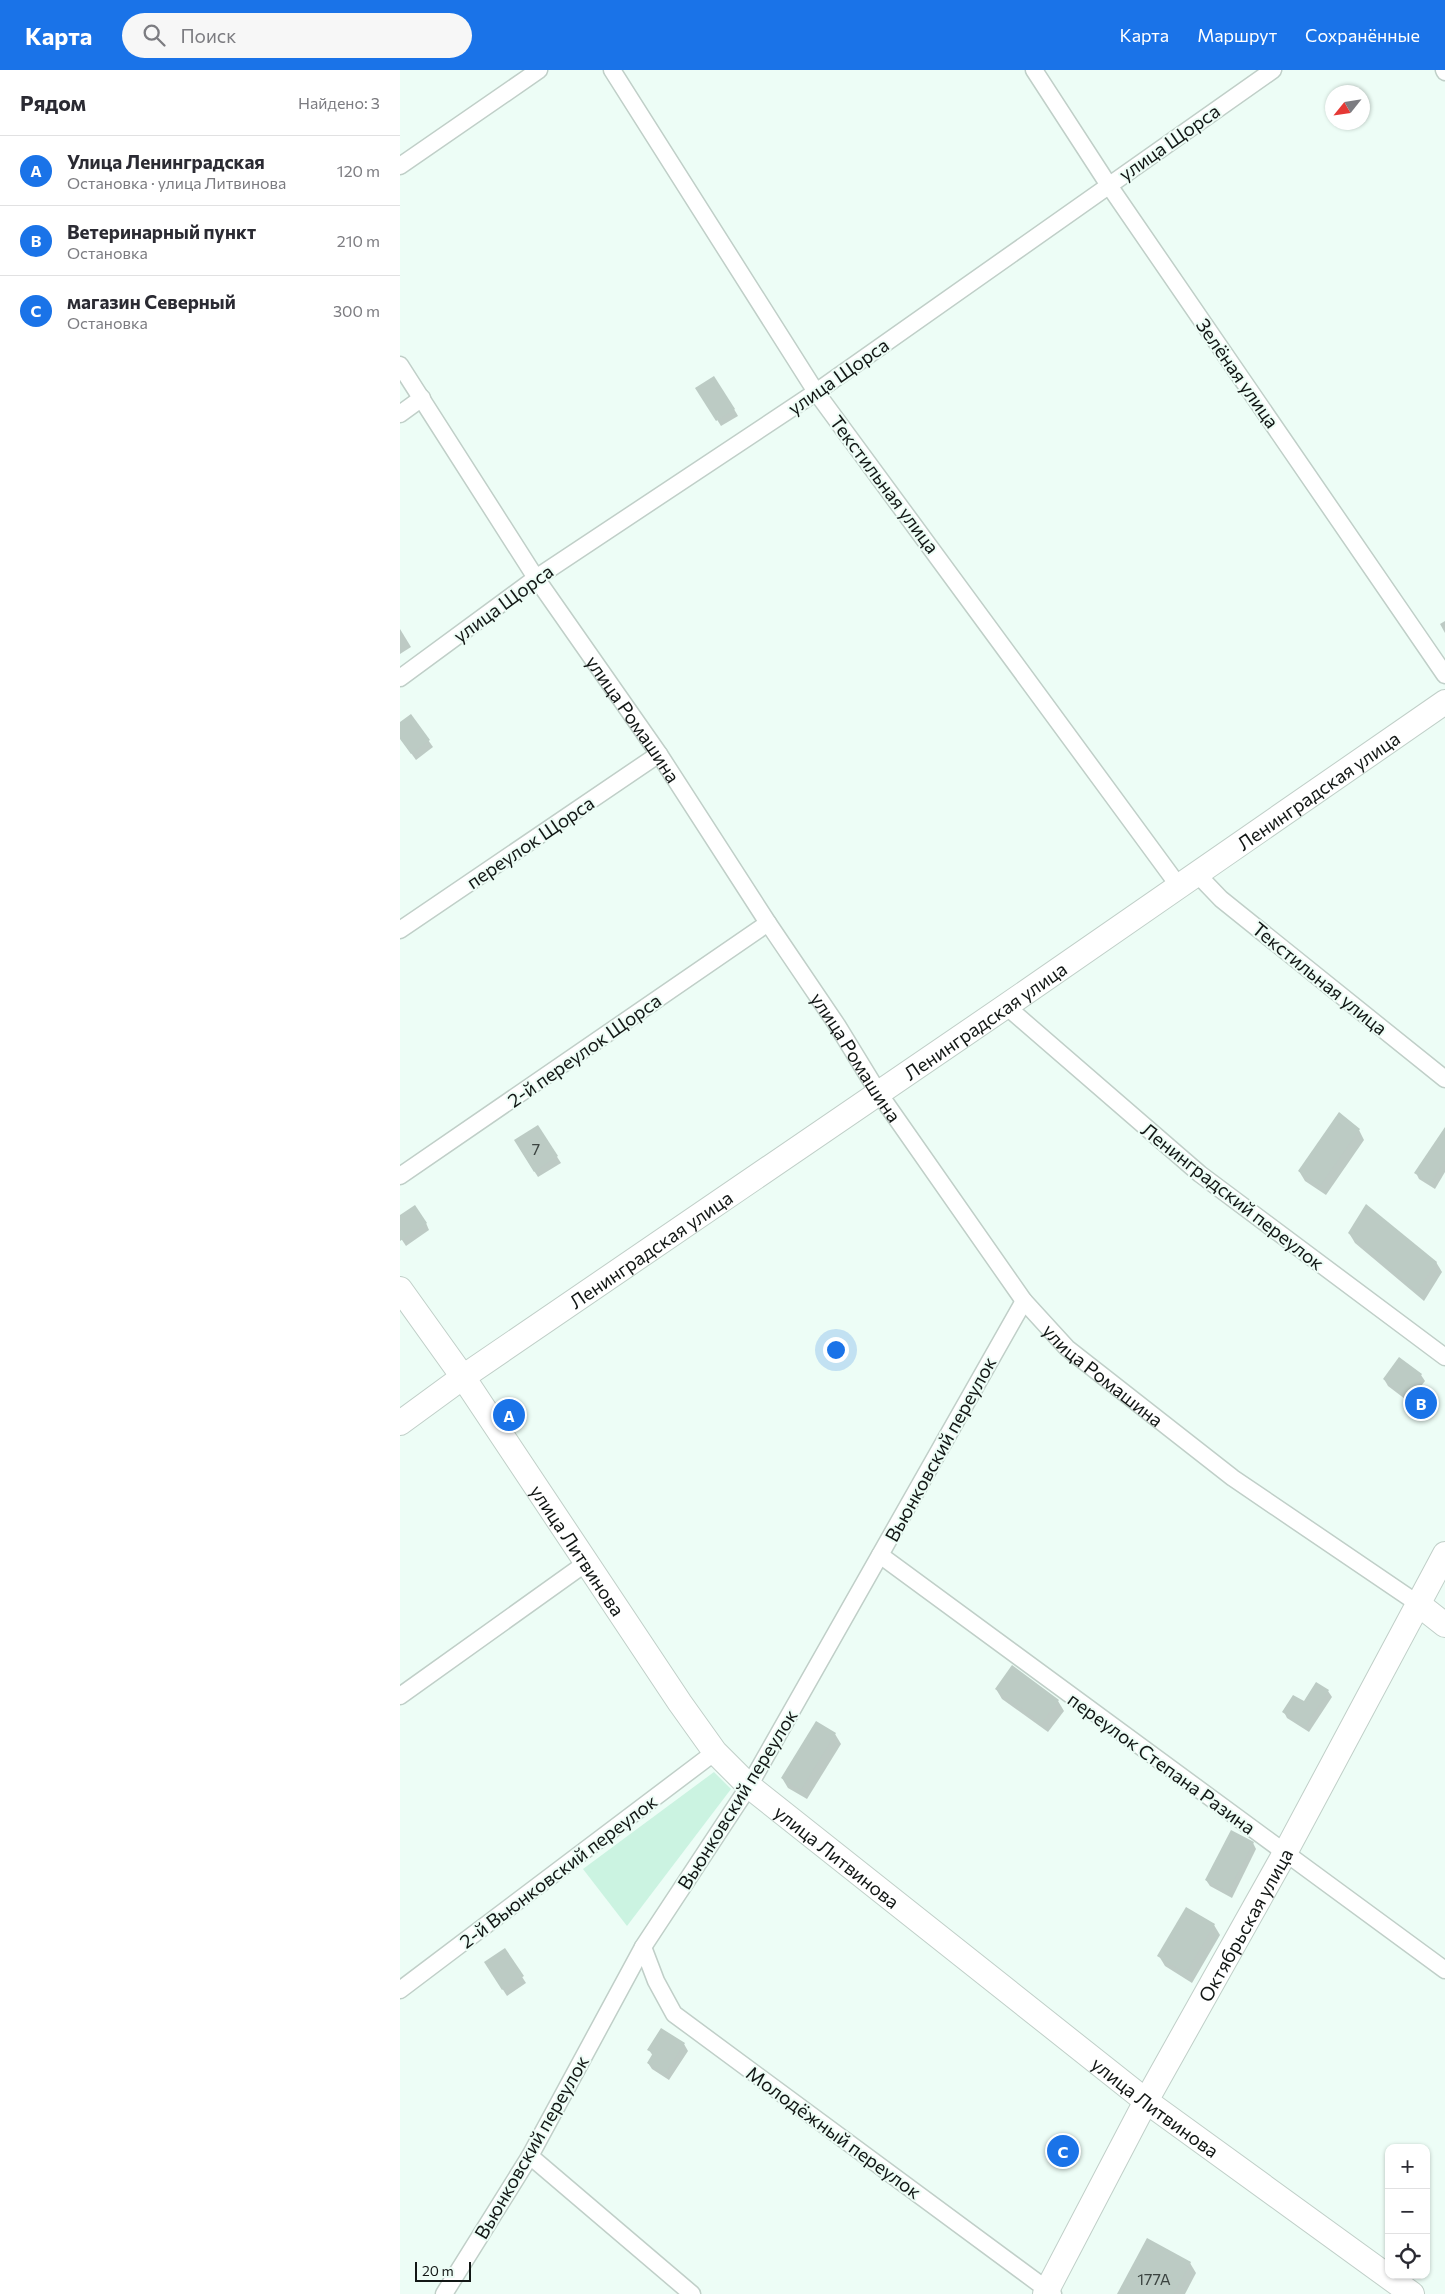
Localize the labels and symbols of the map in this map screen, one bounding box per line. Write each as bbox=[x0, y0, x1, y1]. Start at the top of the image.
north arrow bbox=[1325, 85, 1370, 130]
street label: улица Щорса bbox=[1114, 99, 1224, 185]
street label: Зелёная улица bbox=[1192, 314, 1284, 432]
street label: улица Щорса bbox=[783, 333, 893, 419]
street label: Текстильная улица bbox=[826, 411, 944, 557]
street label: улица Щорса bbox=[449, 559, 557, 647]
street label: улица Ромашина bbox=[582, 651, 686, 786]
street label: Ленинградская улица bbox=[1232, 726, 1404, 854]
street label: переулок Щорса bbox=[462, 791, 598, 893]
street label: Текстильная улица bbox=[1248, 917, 1392, 1039]
street label: Ленинградская улица bbox=[899, 956, 1071, 1084]
street label: 2-й переулок Щорса bbox=[503, 988, 665, 1112]
street label: улица Ромашина bbox=[807, 988, 907, 1126]
street label: Ленинградский переулок bbox=[1137, 1117, 1329, 1275]
house number: 7 bbox=[532, 1139, 540, 1158]
street label: Ленинградская улица bbox=[565, 1185, 736, 1313]
street label: улица Ромашина bbox=[1039, 1318, 1168, 1431]
your location bbox=[823, 1337, 849, 1363]
street label: Вьюнковский переулок bbox=[880, 1352, 1000, 1546]
pin: B bbox=[1405, 1384, 1437, 1422]
pin: A bbox=[493, 1396, 525, 1434]
street label: улица Литвинова bbox=[526, 1480, 630, 1620]
street label: переулок Степана Разина bbox=[1064, 1687, 1260, 1839]
street label: Вьюнковский переулок bbox=[672, 1705, 802, 1893]
street label: 2-й Вьюнковский переулок bbox=[455, 1789, 661, 1953]
street label: улица Литвинова bbox=[770, 1800, 904, 1913]
street label: Октябрьская улица bbox=[1193, 1844, 1297, 2005]
street label: Вьюнковский переулок bbox=[469, 2051, 593, 2243]
street label: улица Литвинова bbox=[1088, 2051, 1224, 2162]
street label: Молодёжный переулок bbox=[742, 2061, 926, 2203]
pin: C bbox=[1047, 2132, 1079, 2170]
scale bar bbox=[415, 2259, 471, 2282]
house number: 177А bbox=[1137, 2269, 1171, 2288]

